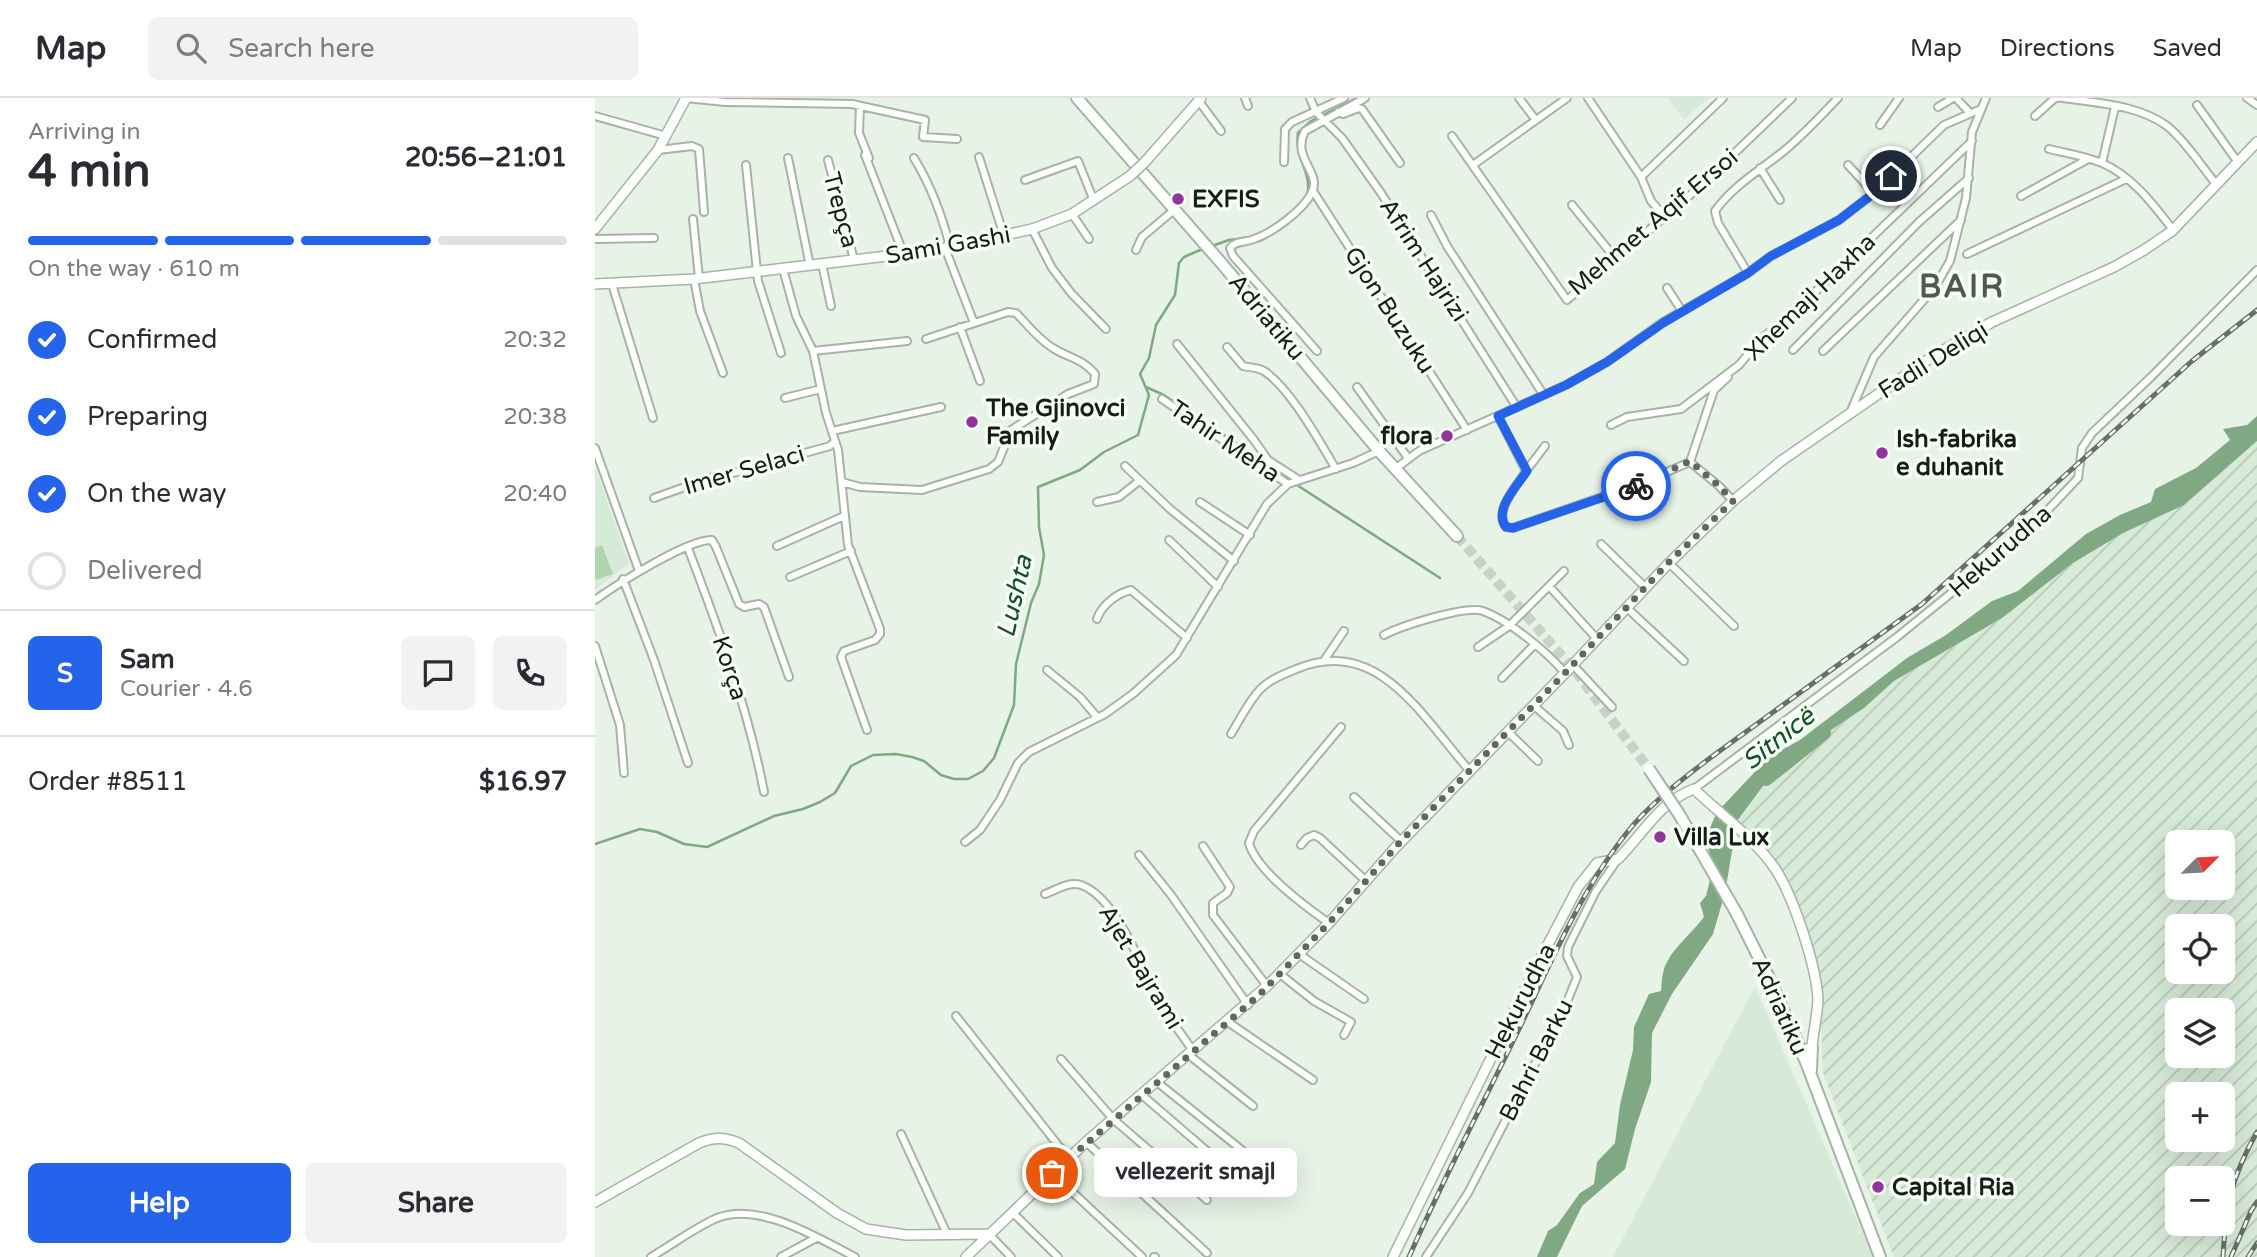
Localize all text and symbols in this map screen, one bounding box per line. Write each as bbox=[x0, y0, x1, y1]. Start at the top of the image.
search box bbox=[148, 17, 638, 80]
text: Map bbox=[35, 29, 106, 68]
icon: search bbox=[172, 29, 210, 67]
text: Search here bbox=[228, 33, 374, 64]
text: Map bbox=[1910, 34, 1962, 63]
text: Directions bbox=[2000, 34, 2115, 63]
text: Saved bbox=[2153, 34, 2222, 63]
text: Arriving in bbox=[28, 118, 141, 146]
text: 20:56–21:01 bbox=[405, 142, 567, 173]
street label: Mehmet Aqif Ersoi bbox=[1563, 143, 1744, 302]
text: 4 min bbox=[28, 144, 151, 199]
pin bbox=[1861, 146, 1921, 206]
icon: home bbox=[1872, 157, 1910, 195]
street label: Trepça bbox=[817, 169, 864, 251]
place label: EXFIS bbox=[1192, 185, 1260, 214]
marker: EXFIS bbox=[1170, 191, 1186, 207]
street label: Afrim Hajrizi bbox=[1373, 193, 1474, 327]
street label: Sami Gashi bbox=[883, 220, 1013, 271]
street label: Xhemajl Haxha bbox=[1739, 228, 1882, 367]
street label: Gjon Buzuku bbox=[1338, 242, 1441, 379]
text: On the way · 610 m bbox=[28, 255, 240, 283]
street label: Adriatiku bbox=[1222, 268, 1311, 366]
district label: BAIR bbox=[1919, 268, 2005, 306]
street label: Fadil Deliqi bbox=[1873, 315, 1993, 406]
icon: check bbox=[28, 321, 66, 359]
text: Confirmed bbox=[87, 324, 217, 355]
text: 20:32 bbox=[503, 326, 567, 354]
place label: The Gjinovci Family bbox=[985, 394, 1126, 451]
street label: Tahir Meha bbox=[1164, 394, 1285, 489]
icon: check bbox=[28, 398, 66, 436]
text: Preparing bbox=[87, 401, 208, 432]
text: 20:38 bbox=[503, 403, 567, 431]
marker: The Gjinovci Family bbox=[964, 414, 980, 430]
place label: flora bbox=[1380, 422, 1433, 451]
place label: Ish-fabrika e duhanit bbox=[1896, 425, 2017, 482]
marker: flora bbox=[1439, 428, 1455, 444]
street label: Imer Selaci bbox=[680, 439, 808, 502]
marker: Ish-fabrika e duhanit bbox=[1874, 445, 1890, 461]
courier bbox=[1601, 451, 1671, 521]
icon: bike bbox=[1617, 467, 1655, 505]
icon: check bbox=[28, 475, 66, 513]
text: On the way bbox=[87, 478, 227, 509]
text: 20:40 bbox=[503, 480, 567, 508]
street label: Hekurudha bbox=[1943, 499, 2057, 604]
water label: Lushta bbox=[990, 551, 1039, 640]
text: Delivered bbox=[87, 555, 203, 586]
street label: Korça bbox=[706, 632, 753, 704]
button: chat bbox=[401, 636, 475, 710]
button: phone bbox=[493, 636, 567, 710]
text: Sam bbox=[120, 644, 175, 675]
text: S bbox=[57, 658, 73, 689]
text: Courier · 4.6 bbox=[120, 675, 253, 703]
water label: Sitnicë bbox=[1736, 700, 1822, 776]
text: Order #8511 bbox=[28, 766, 188, 797]
text: $16.97 bbox=[479, 766, 567, 797]
place label: Villa Lux bbox=[1674, 823, 1769, 852]
marker: Villa Lux bbox=[1652, 829, 1668, 845]
north arrow bbox=[2165, 830, 2235, 900]
map controls bbox=[2165, 830, 2235, 1236]
street label: Ajet Bajrami bbox=[1092, 900, 1189, 1035]
button: locate bbox=[2165, 914, 2235, 984]
street label: Hekurudha bbox=[1479, 938, 1562, 1064]
street label: Adriatiku bbox=[1745, 953, 1814, 1060]
street label: Bahri Barku bbox=[1493, 994, 1580, 1126]
button: layers bbox=[2165, 998, 2235, 1068]
button: + bbox=[2165, 1082, 2235, 1152]
pin bbox=[1022, 1143, 1082, 1203]
callout: vellezerit smajl bbox=[1094, 1148, 1297, 1198]
icon: bag bbox=[1033, 1154, 1071, 1192]
text: vellezerit smajl bbox=[1116, 1158, 1275, 1186]
button: Help bbox=[28, 1163, 291, 1243]
button: Share bbox=[305, 1163, 567, 1243]
button: − bbox=[2165, 1166, 2235, 1236]
place label: Capital Ria bbox=[1892, 1173, 2015, 1202]
marker: Capital Ria bbox=[1870, 1179, 1886, 1195]

